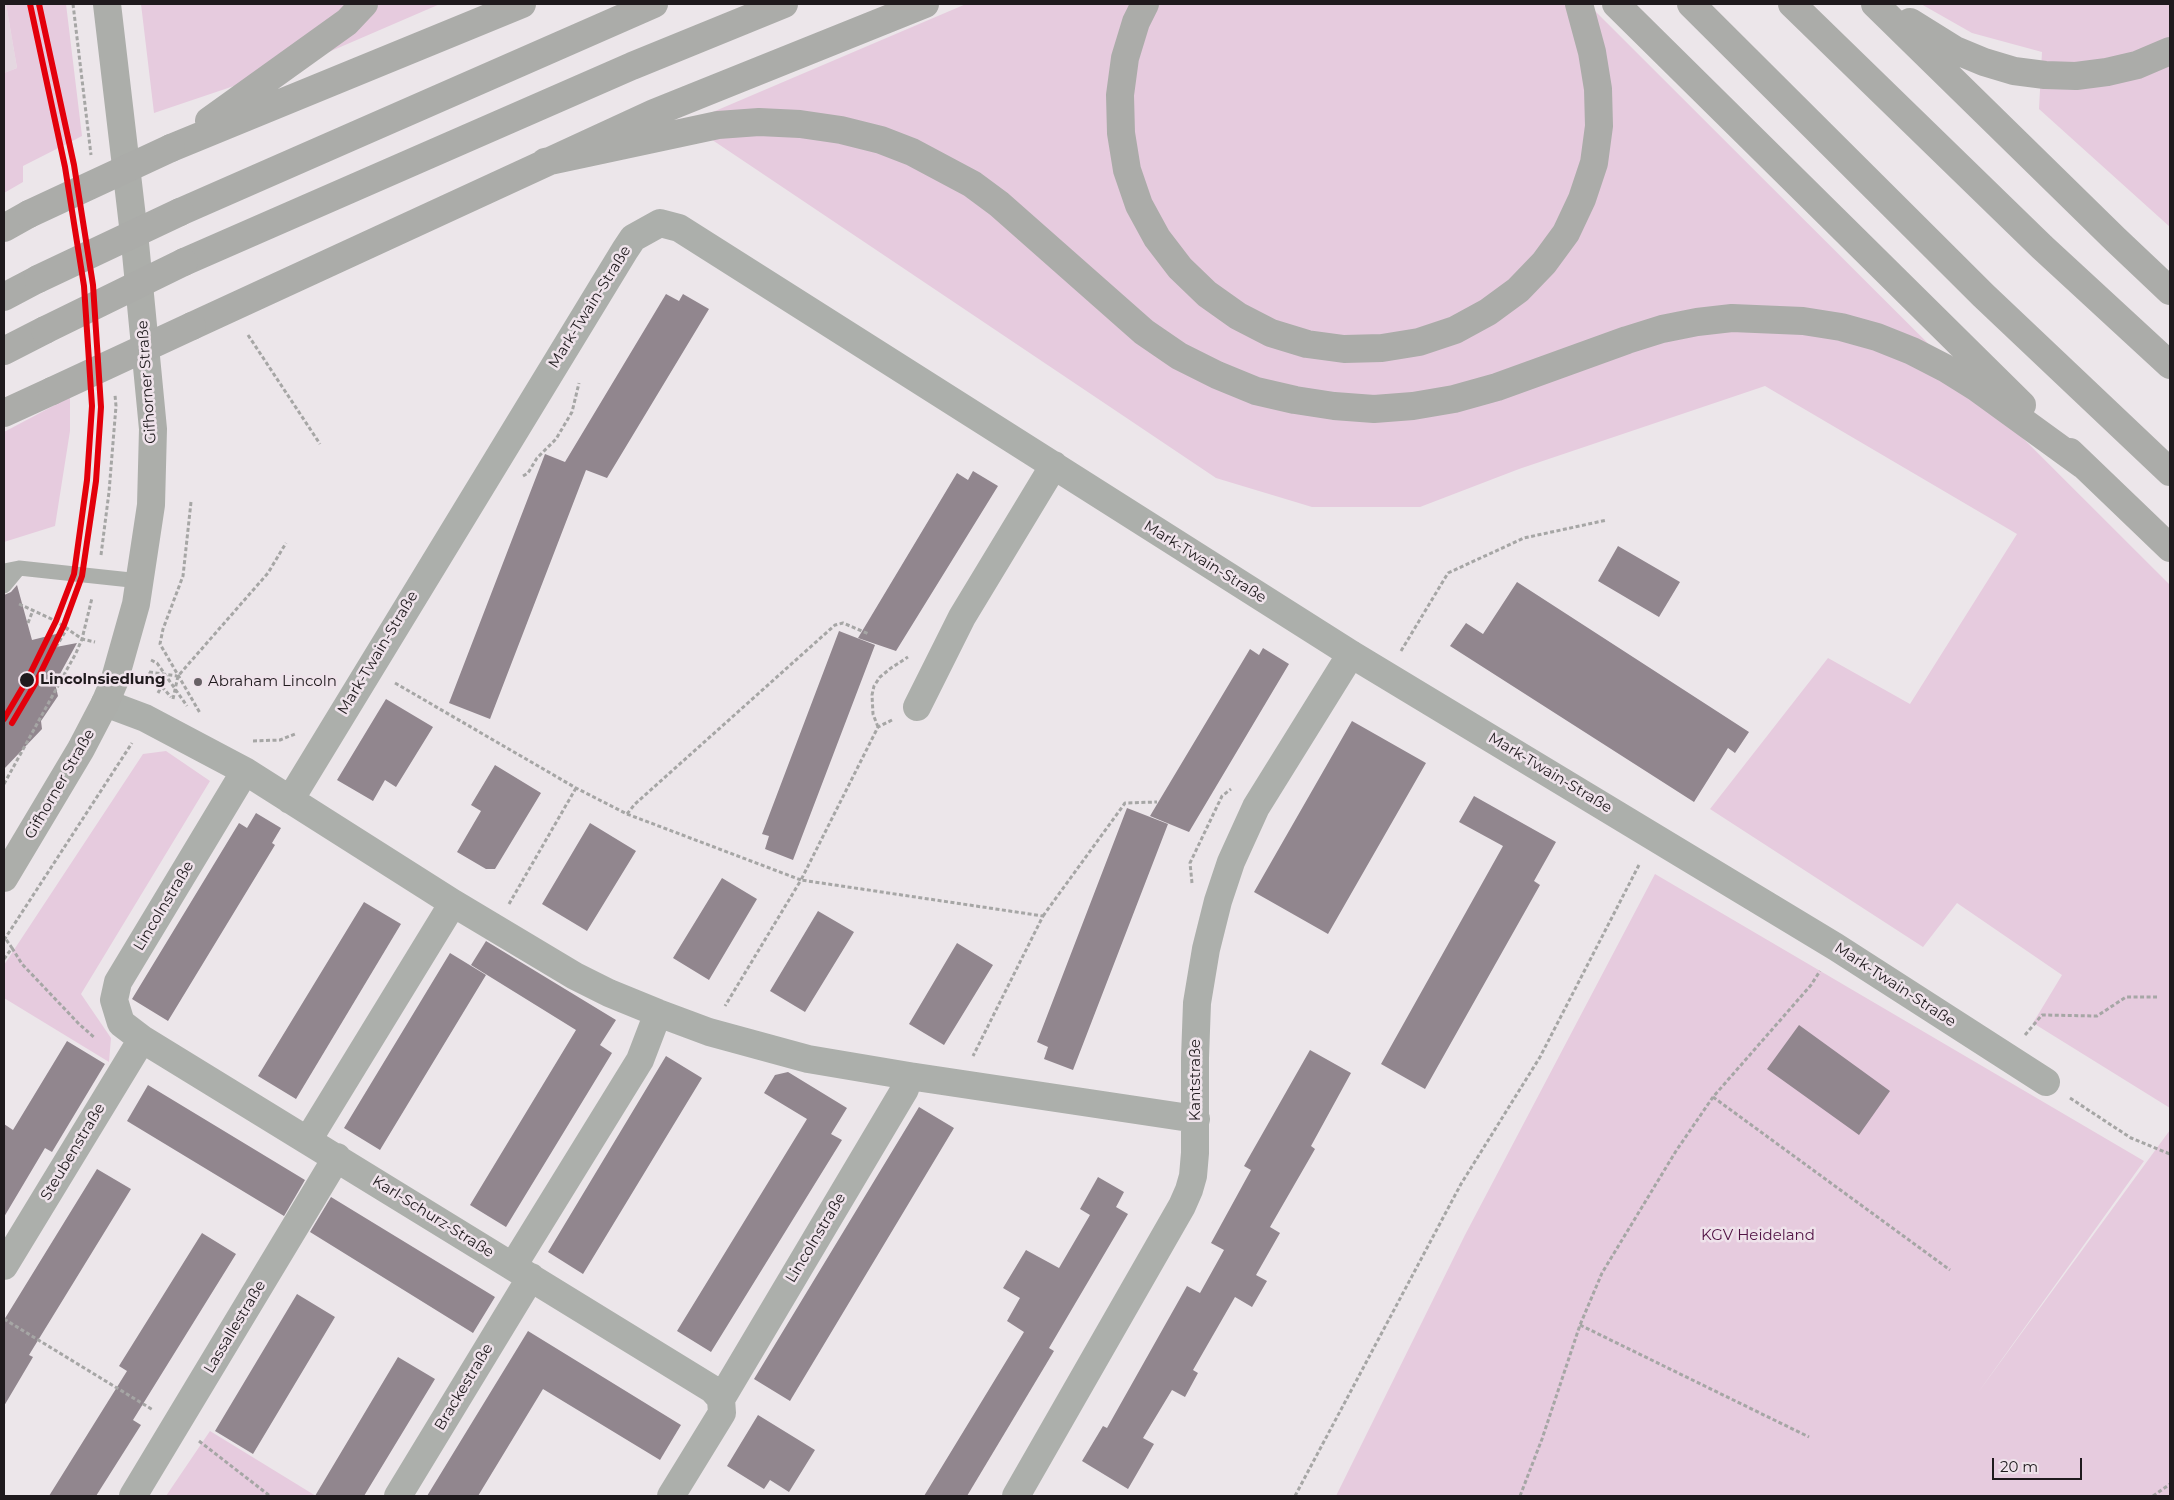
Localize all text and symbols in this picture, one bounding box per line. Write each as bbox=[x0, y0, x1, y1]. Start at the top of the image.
street label: Mark-Twain-Straße bbox=[545, 242, 635, 372]
street label: Gifhorner Straße bbox=[134, 320, 160, 444]
street label: Mark-Twain-Straße bbox=[1140, 517, 1270, 607]
street label: Mark-Twain-Straße bbox=[334, 588, 422, 718]
marker: Lincolnsiedlung bbox=[18, 671, 36, 689]
place label: Lincolnsiedlung bbox=[40, 671, 166, 689]
place label: Abraham Lincoln bbox=[208, 673, 337, 691]
marker: Abraham Lincoln bbox=[192, 676, 204, 688]
street label: Gifhorner Straße bbox=[21, 726, 99, 842]
street label: Mark-Twain-Straße bbox=[1485, 729, 1615, 817]
street label: Lincolnstraße bbox=[130, 858, 198, 954]
street label: Mark-Twain-Straße bbox=[1831, 939, 1959, 1031]
street label: Kantstraße bbox=[1187, 1039, 1205, 1121]
street label: Steubenstraße bbox=[37, 1100, 109, 1204]
street label: Karl-Schurz-Straße bbox=[369, 1172, 497, 1262]
street label: Lincolnstraße bbox=[782, 1190, 850, 1286]
park label: KGV Heideland bbox=[1701, 1227, 1815, 1245]
street label: Lassallestraße bbox=[200, 1277, 270, 1377]
street label: Brackestraße bbox=[431, 1340, 497, 1434]
scale bar bbox=[1994, 1448, 2084, 1480]
text: 20 m bbox=[2000, 1457, 2038, 1476]

